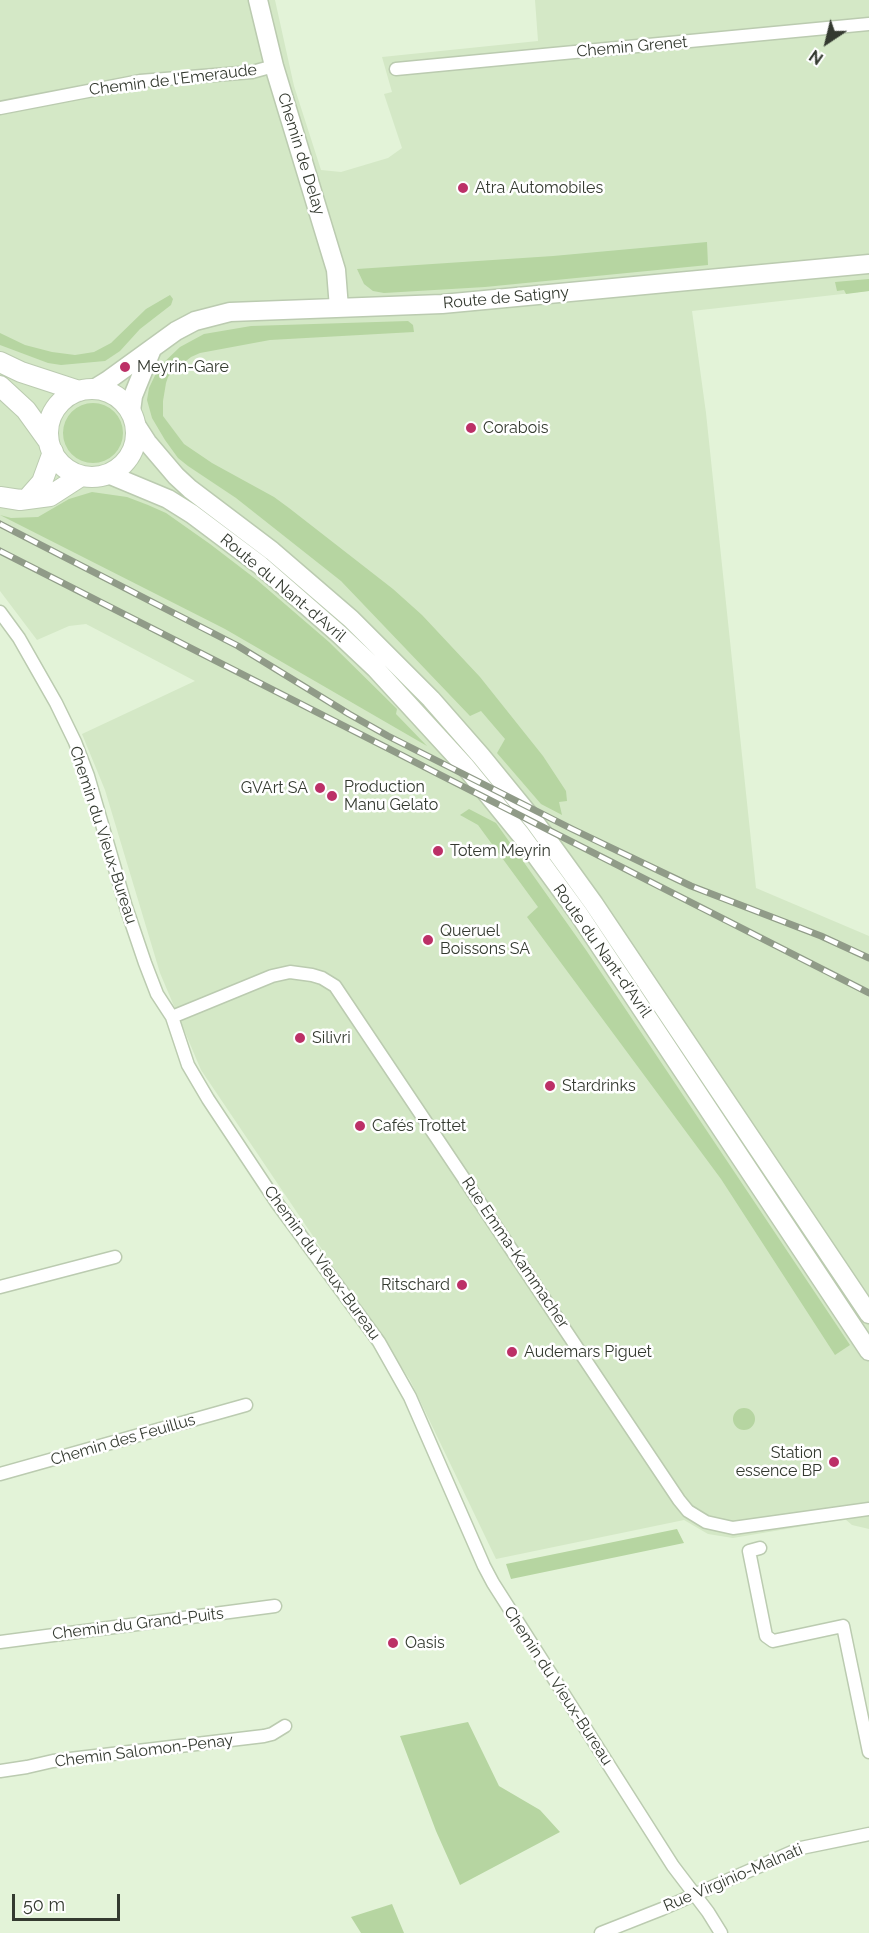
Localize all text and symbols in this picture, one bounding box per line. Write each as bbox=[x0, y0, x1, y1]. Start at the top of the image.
north arrow bbox=[797, 12, 857, 72]
street label: Chemin Grenet bbox=[576, 33, 688, 61]
text: N bbox=[806, 46, 827, 68]
street label: Chemin de l'Emeraude bbox=[88, 60, 258, 100]
street label: Chemin de Delay bbox=[273, 90, 329, 218]
place label: Atra Automobiles bbox=[475, 178, 603, 198]
marker: Atra Automobiles bbox=[456, 181, 470, 195]
street label: Route de Satigny bbox=[442, 283, 570, 313]
place label: Meyrin-Gare bbox=[137, 357, 229, 377]
marker: Meyrin-Gare bbox=[118, 360, 132, 374]
place label: Corabois bbox=[483, 418, 548, 438]
marker: Corabois bbox=[464, 421, 478, 435]
street label: Route du Nant-d'Avril bbox=[216, 530, 350, 646]
street label: Chemin du Vieux-Bureau bbox=[65, 744, 141, 926]
place label: Production Manu Gelato bbox=[344, 777, 438, 815]
place label: GVArt SA bbox=[241, 778, 308, 798]
marker: GVArt SA bbox=[313, 781, 327, 795]
marker: Production Manu Gelato bbox=[325, 789, 339, 803]
place label: Totem Meyrin bbox=[450, 841, 551, 861]
marker: Totem Meyrin bbox=[431, 844, 445, 858]
street label: Route du Nant-d'Avril bbox=[549, 881, 655, 1021]
place label: Queruel Boissons SA bbox=[440, 921, 530, 959]
marker: Queruel Boissons SA bbox=[421, 933, 435, 947]
place label: Silivri bbox=[312, 1028, 351, 1048]
marker: Silivri bbox=[293, 1031, 307, 1045]
place label: Stardrinks bbox=[562, 1076, 636, 1096]
marker: Stardrinks bbox=[543, 1079, 557, 1093]
place label: Cafés Trottet bbox=[372, 1116, 466, 1136]
marker: Cafés Trottet bbox=[353, 1119, 367, 1133]
street label: Rue Emma-Kammacher bbox=[457, 1174, 573, 1332]
street label: Chemin du Vieux-Bureau bbox=[260, 1182, 384, 1344]
place label: Ritschard bbox=[381, 1275, 450, 1295]
marker: Ritschard bbox=[455, 1278, 469, 1292]
place label: Audemars Piguet bbox=[524, 1342, 652, 1362]
marker: Audemars Piguet bbox=[505, 1345, 519, 1359]
street label: Chemin des Feuillus bbox=[48, 1410, 198, 1470]
place label: Station essence BP bbox=[736, 1443, 822, 1481]
marker: Station essence BP bbox=[827, 1455, 841, 1469]
street label: Chemin du Vieux-Bureau bbox=[499, 1603, 617, 1769]
street label: Chemin du Grand-Puits bbox=[51, 1604, 225, 1644]
place label: Oasis bbox=[405, 1633, 445, 1653]
marker: Oasis bbox=[386, 1636, 400, 1650]
street label: Chemin Salomon-Penay bbox=[54, 1731, 234, 1771]
street label: Rue Virginio-Malnati bbox=[661, 1840, 805, 1916]
scale bar bbox=[15, 1882, 123, 1920]
text: 50 m bbox=[23, 1894, 65, 1915]

